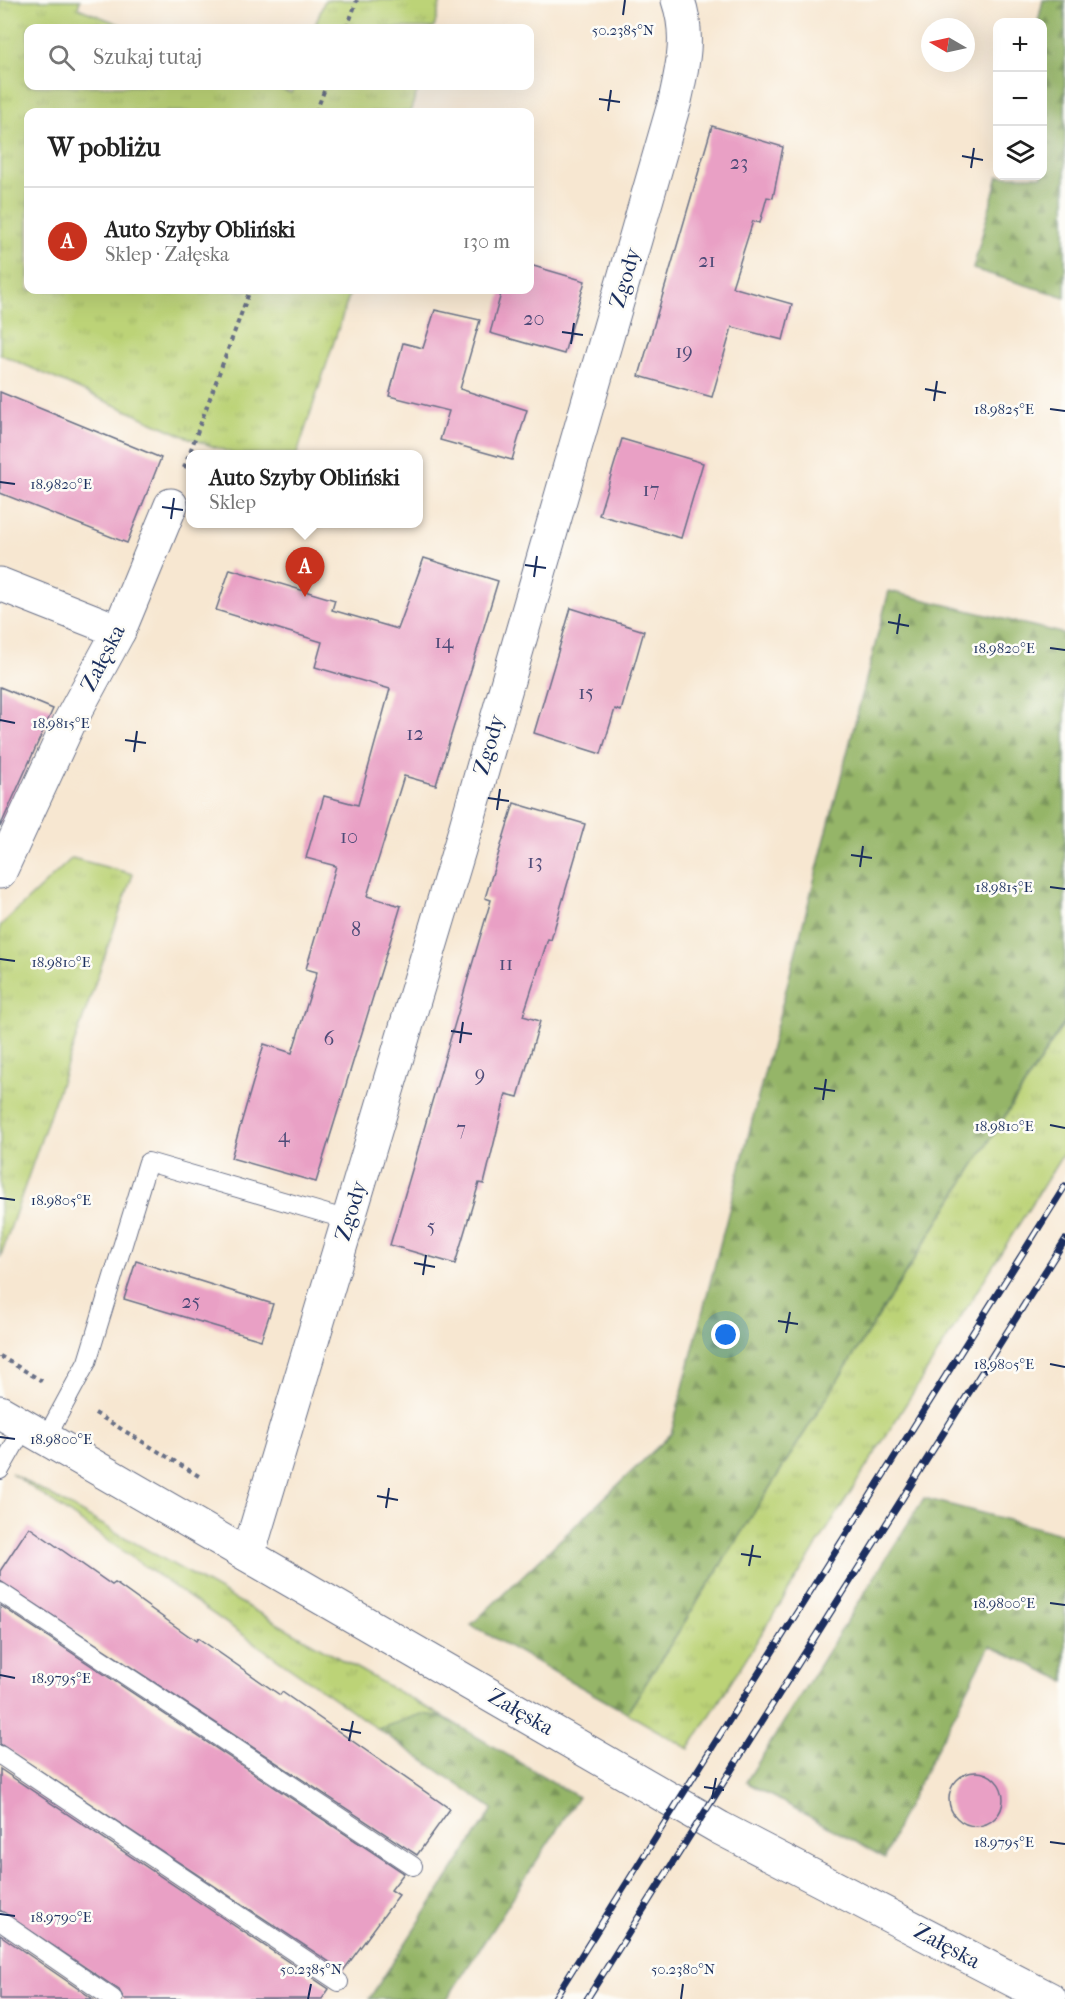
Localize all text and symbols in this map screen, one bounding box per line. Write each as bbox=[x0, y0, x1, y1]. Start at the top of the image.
north arrow bbox=[921, 18, 975, 72]
map controls bbox=[993, 18, 1047, 180]
button: + bbox=[993, 18, 1047, 72]
text: 50.2385°N bbox=[592, 21, 655, 39]
search box bbox=[24, 24, 534, 90]
icon: search bbox=[45, 41, 78, 74]
text: Szukaj tutaj bbox=[93, 44, 202, 70]
button: − bbox=[993, 72, 1047, 126]
button: layers bbox=[993, 126, 1047, 180]
text: W pobliżu bbox=[48, 132, 161, 163]
house number: 23 bbox=[730, 151, 748, 174]
text: Auto Szyby Obliński bbox=[105, 217, 295, 243]
text: A bbox=[61, 230, 74, 253]
text: 130 m bbox=[463, 230, 510, 253]
text: Sklep · Załęska bbox=[105, 243, 229, 266]
street label: Zgody bbox=[604, 244, 646, 311]
house number: 21 bbox=[698, 249, 716, 272]
house number: 20 bbox=[523, 307, 545, 330]
house number: 19 bbox=[675, 340, 693, 363]
text: 18.9825°E bbox=[974, 400, 1034, 418]
popup bbox=[186, 450, 423, 528]
text: Auto Szyby Obliński bbox=[209, 465, 400, 491]
text: 18.9820°E bbox=[30, 475, 92, 493]
house number: 17 bbox=[643, 478, 660, 501]
text: Sklep bbox=[209, 491, 256, 514]
pin: A bbox=[286, 548, 324, 597]
street label: Załęska bbox=[75, 620, 131, 696]
house number: 14 bbox=[435, 630, 455, 653]
text: 18.9820°E bbox=[973, 639, 1035, 657]
house number: 15 bbox=[578, 681, 594, 704]
street label: Zgody bbox=[468, 711, 510, 778]
text: 18.9815°E bbox=[32, 714, 90, 732]
house number: 12 bbox=[406, 722, 424, 745]
house number: 10 bbox=[340, 825, 358, 848]
house number: 13 bbox=[527, 850, 543, 873]
text: 18.9815°E bbox=[975, 878, 1033, 896]
house number: 8 bbox=[351, 918, 361, 941]
house number: 11 bbox=[499, 952, 513, 975]
text: 18.9810°E bbox=[31, 953, 91, 971]
house number: 6 bbox=[324, 1027, 335, 1050]
house number: 9 bbox=[475, 1063, 485, 1086]
house number: 7 bbox=[456, 1117, 466, 1140]
text: 18.9810°E bbox=[974, 1117, 1034, 1135]
house number: 4 bbox=[278, 1124, 291, 1147]
street label: Zgody bbox=[330, 1177, 373, 1244]
text: 18.9805°E bbox=[31, 1191, 91, 1209]
house number: 5 bbox=[427, 1215, 435, 1238]
house number: 25 bbox=[182, 1290, 200, 1313]
your location bbox=[711, 1320, 740, 1349]
text: 18.9805°E bbox=[974, 1355, 1034, 1373]
text: 18.9800°E bbox=[30, 1430, 92, 1448]
text: 18.9800°E bbox=[973, 1594, 1035, 1612]
text: 18.9795°E bbox=[31, 1669, 91, 1687]
street label: Załęska bbox=[484, 1683, 559, 1742]
text: 18.9795°E bbox=[974, 1833, 1034, 1851]
text: 18.9790°E bbox=[30, 1908, 92, 1926]
street label: Załęska bbox=[909, 1918, 985, 1975]
text: 50.2385°N bbox=[280, 1960, 343, 1978]
text: 50.2380°N bbox=[651, 1960, 716, 1978]

